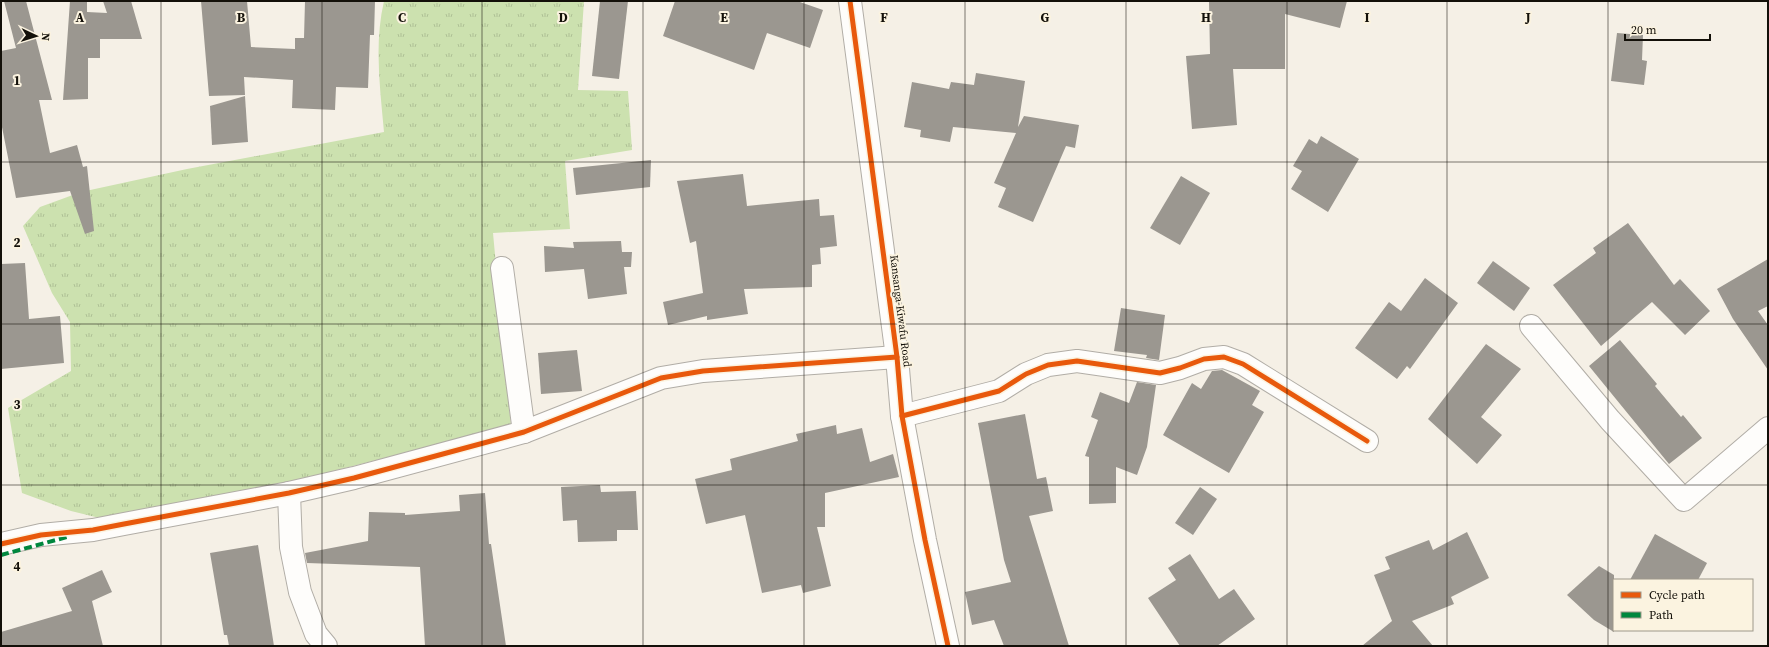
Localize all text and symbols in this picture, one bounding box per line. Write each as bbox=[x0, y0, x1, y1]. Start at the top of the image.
text: A bbox=[76, 9, 85, 26]
text: B bbox=[237, 9, 246, 26]
text: C bbox=[398, 9, 406, 26]
text: D bbox=[558, 9, 568, 26]
text: E bbox=[720, 9, 728, 26]
text: F bbox=[880, 9, 888, 26]
text: G bbox=[1041, 9, 1050, 26]
text: H bbox=[1201, 9, 1211, 26]
text: I bbox=[1364, 9, 1370, 26]
text: J bbox=[1524, 9, 1531, 26]
north arrow bbox=[16, 16, 56, 56]
scale bar bbox=[1625, 16, 1710, 42]
text: 20 m bbox=[1631, 22, 1657, 38]
text: N bbox=[38, 32, 53, 41]
text: 1 bbox=[13, 72, 21, 89]
text: 2 bbox=[13, 234, 21, 251]
street label: Kansanga-Kiwafu Road bbox=[886, 254, 915, 369]
text: 3 bbox=[13, 396, 21, 413]
text: 4 bbox=[13, 558, 21, 575]
legend bbox=[1613, 579, 1753, 631]
text: Cycle path bbox=[1649, 587, 1705, 603]
text: Path bbox=[1649, 607, 1673, 623]

